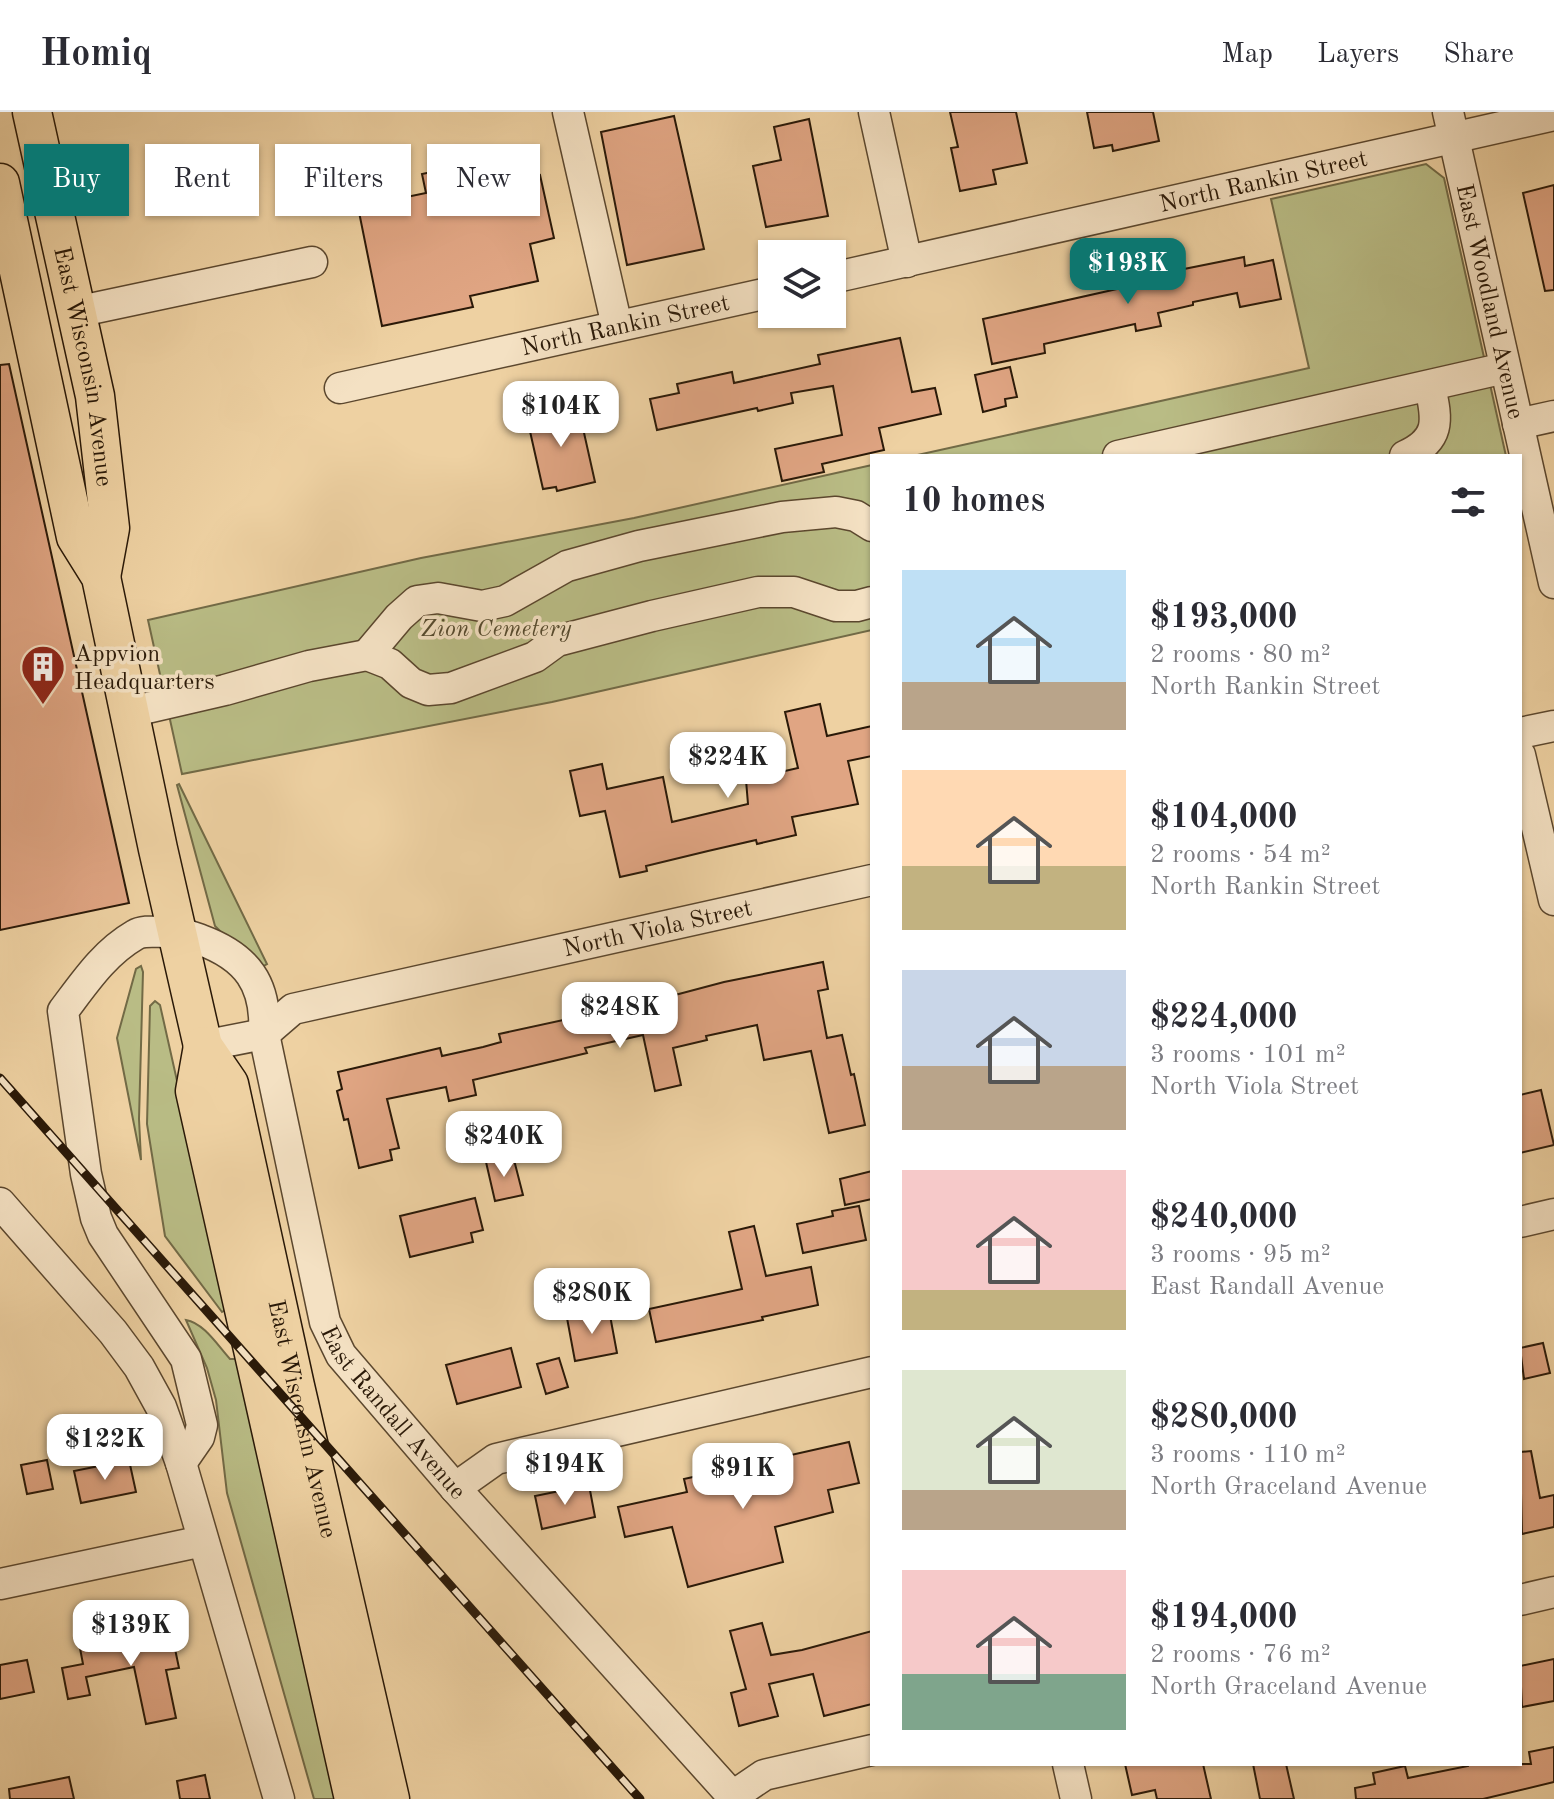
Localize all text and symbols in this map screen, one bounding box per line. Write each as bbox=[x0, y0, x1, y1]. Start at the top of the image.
text: Homiq bbox=[40, 36, 152, 74]
text: Map bbox=[1221, 41, 1273, 69]
text: Layers bbox=[1317, 41, 1399, 69]
text: Share bbox=[1443, 41, 1514, 69]
chip: Buy bbox=[24, 144, 129, 216]
chip: Rent bbox=[145, 144, 259, 216]
chip: Filters bbox=[275, 144, 411, 216]
chip: New bbox=[427, 144, 540, 216]
street label: North Rankin Street bbox=[1157, 147, 1370, 218]
street label: East Woodland Avenue bbox=[1451, 182, 1527, 422]
pin: $193K bbox=[1072, 238, 1184, 306]
map controls bbox=[758, 240, 846, 328]
button: layers bbox=[758, 240, 846, 328]
street label: East Wisconsin Avenue bbox=[48, 245, 115, 488]
text: $193K bbox=[1088, 251, 1168, 277]
street label: North Rankin Street bbox=[519, 292, 732, 361]
pin: $104K bbox=[505, 381, 617, 449]
text: $104K bbox=[521, 394, 601, 420]
icon: filters bbox=[1446, 480, 1490, 524]
text: 10 homes bbox=[902, 485, 1045, 519]
text: $193,000 bbox=[1150, 601, 1298, 635]
icon: home bbox=[966, 602, 1062, 698]
park label: Zion Cemetery bbox=[420, 618, 572, 642]
text: 2 rooms · 80 m² bbox=[1150, 642, 1331, 668]
building icon: Appvion Headquarters bbox=[19, 643, 67, 706]
place label: Appvion Headquarters bbox=[74, 643, 215, 695]
text: North Rankin Street bbox=[1150, 674, 1380, 700]
pin: $224K bbox=[672, 732, 784, 800]
text: $224K bbox=[688, 745, 768, 771]
text: $104,000 bbox=[1150, 801, 1298, 835]
icon: home bbox=[966, 802, 1062, 898]
text: 2 rooms · 54 m² bbox=[1150, 842, 1331, 868]
text: North Rankin Street bbox=[1150, 874, 1380, 900]
street label: North Viola Street bbox=[561, 897, 755, 962]
pin: $248K bbox=[564, 982, 676, 1050]
text: $248K bbox=[580, 995, 660, 1021]
text: $224,000 bbox=[1150, 1001, 1298, 1035]
icon: home bbox=[966, 1002, 1062, 1098]
text: 3 rooms · 101 m² bbox=[1150, 1042, 1346, 1068]
text: North Viola Street bbox=[1150, 1074, 1359, 1100]
pin: $240K bbox=[448, 1111, 560, 1179]
text: $240K bbox=[464, 1124, 544, 1150]
text: $240,000 bbox=[1150, 1201, 1298, 1235]
icon: home bbox=[966, 1202, 1062, 1298]
text: 3 rooms · 95 m² bbox=[1150, 1242, 1331, 1268]
pin: $280K bbox=[536, 1268, 648, 1336]
text: East Randall Avenue bbox=[1150, 1274, 1384, 1300]
text: $280K bbox=[552, 1281, 632, 1307]
street label: East Wisconsin Avenue bbox=[262, 1298, 340, 1541]
street label: East Randall Avenue bbox=[315, 1323, 469, 1505]
text: $280,000 bbox=[1150, 1401, 1298, 1435]
icon: home bbox=[966, 1402, 1062, 1498]
pin: $122K bbox=[49, 1414, 161, 1482]
text: $122K bbox=[65, 1427, 145, 1453]
pin: $194K bbox=[509, 1439, 621, 1507]
text: 3 rooms · 110 m² bbox=[1150, 1442, 1346, 1468]
pin: $91K bbox=[696, 1443, 790, 1511]
text: $194K bbox=[525, 1452, 605, 1478]
text: $91K bbox=[710, 1456, 776, 1482]
text: North Graceland Avenue bbox=[1150, 1474, 1427, 1500]
pin: $139K bbox=[75, 1600, 187, 1668]
text: $194,000 bbox=[1150, 1601, 1298, 1635]
icon: home bbox=[966, 1602, 1062, 1698]
text: $139K bbox=[91, 1613, 171, 1639]
text: 2 rooms · 76 m² bbox=[1150, 1642, 1331, 1668]
text: North Graceland Avenue bbox=[1150, 1674, 1427, 1700]

